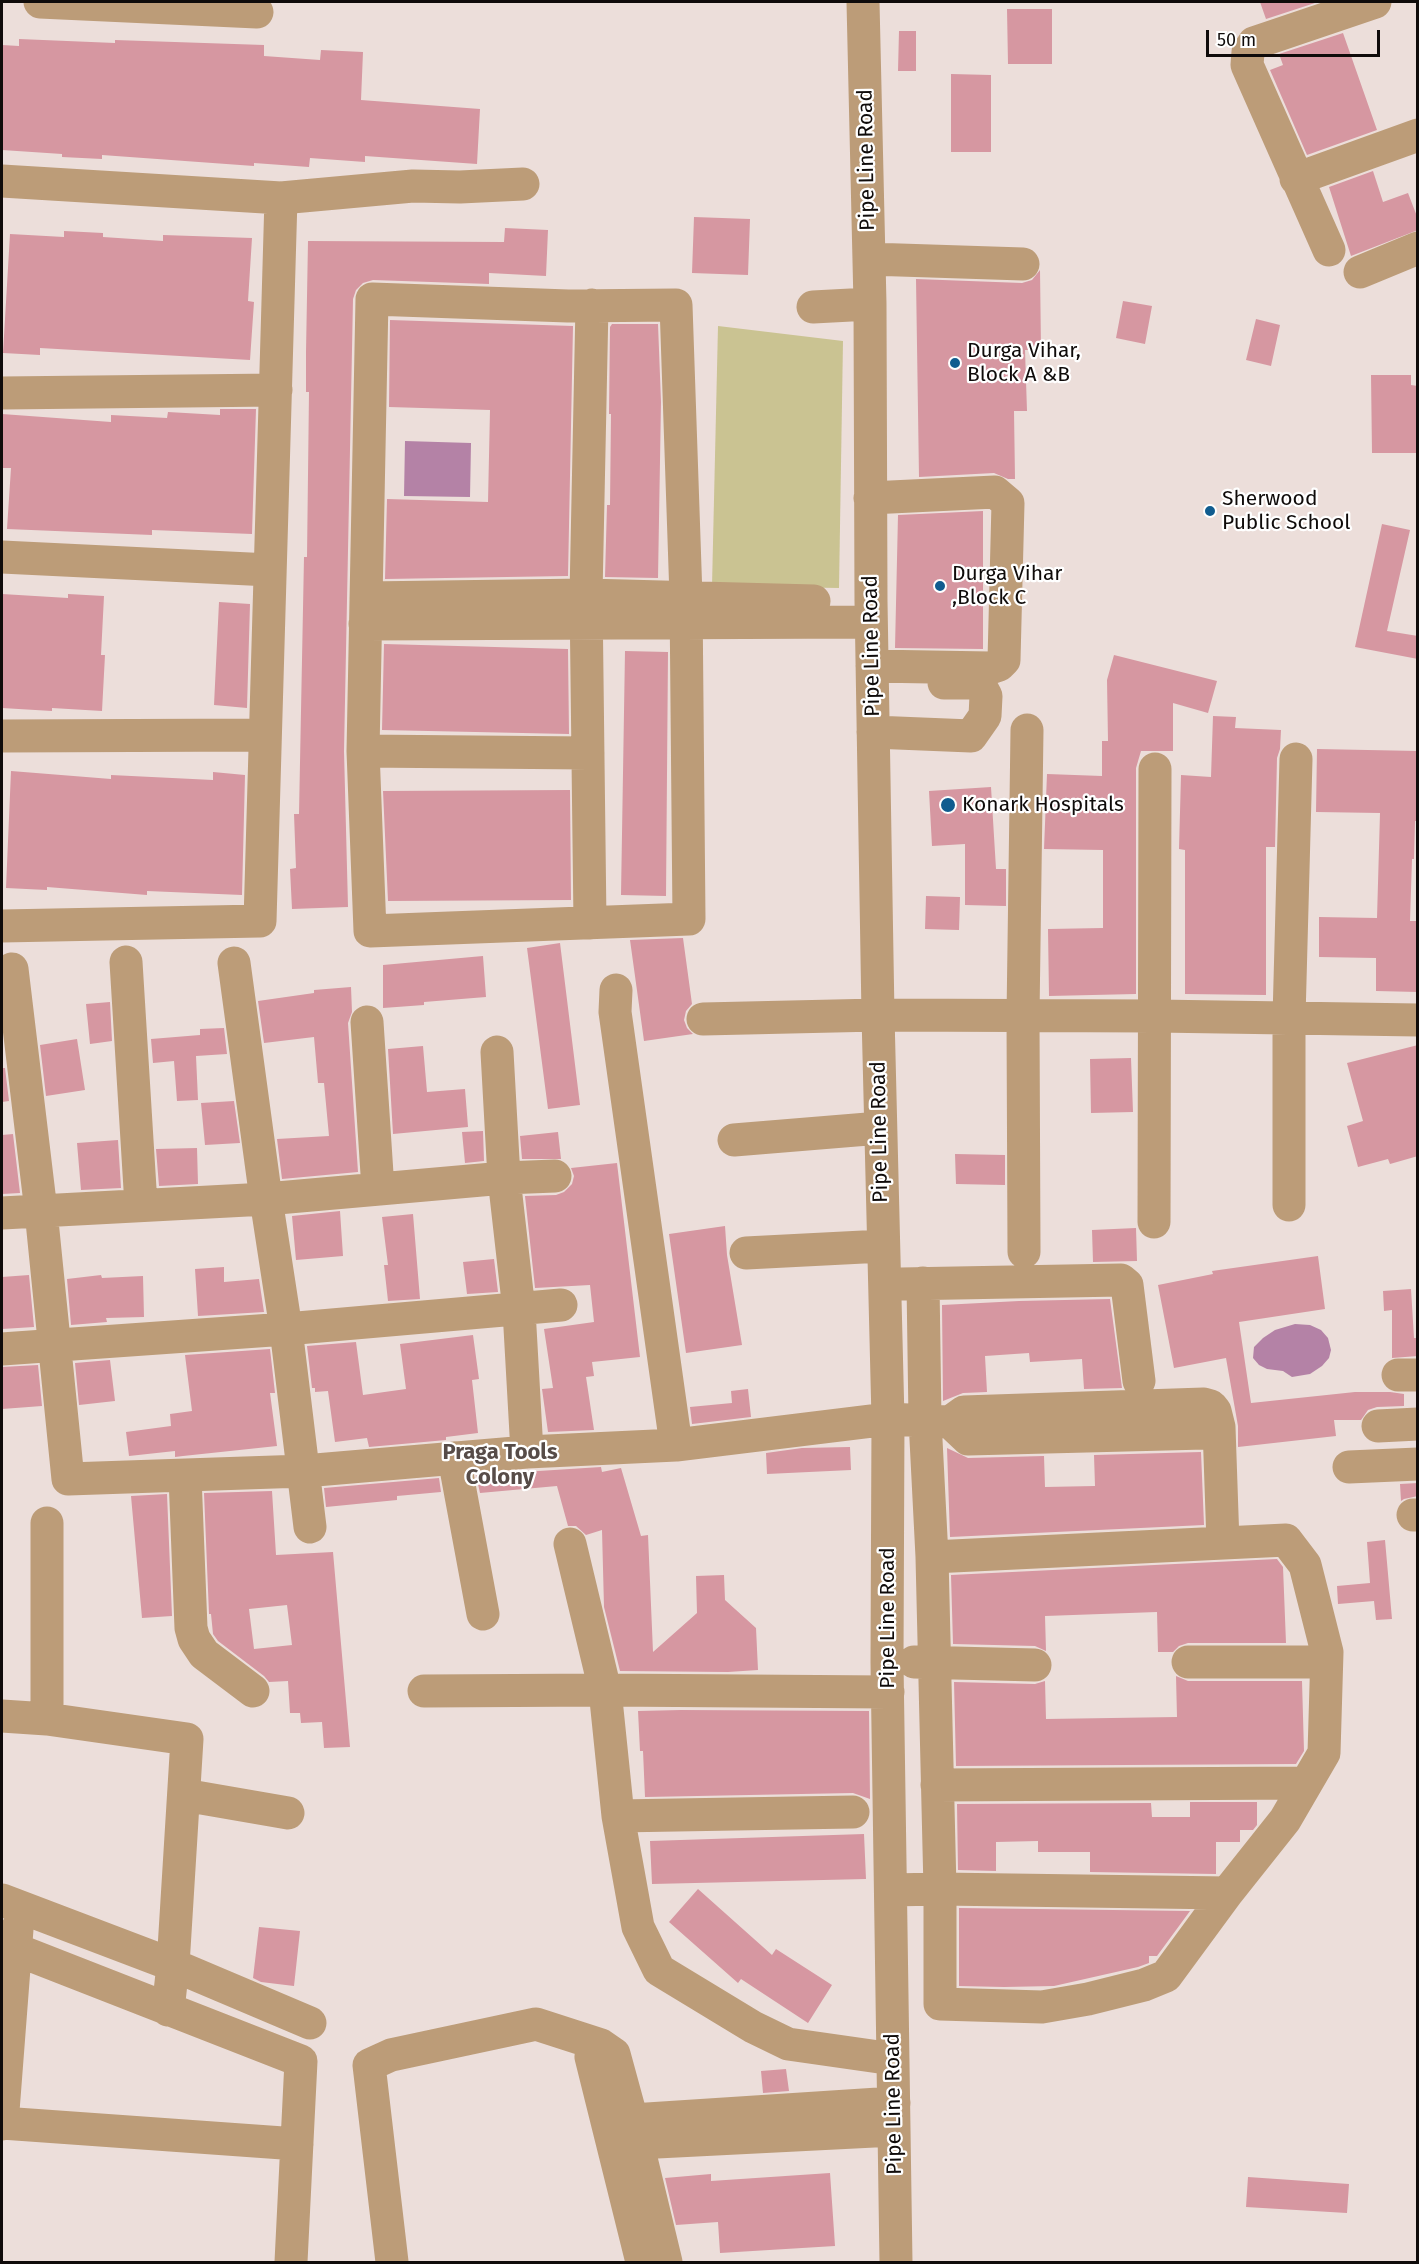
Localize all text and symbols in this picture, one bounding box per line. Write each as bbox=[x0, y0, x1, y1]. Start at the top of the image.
scale bar bbox=[1209, 18, 1383, 56]
text: 50 m bbox=[1217, 29, 1256, 51]
street label: Pipe Line Road bbox=[853, 89, 881, 231]
place label: Durga Vihar, Block A &B bbox=[967, 338, 1081, 388]
marker: Durga Vihar, Block A &B bbox=[948, 356, 962, 370]
place label: Sherwood Public School bbox=[1222, 486, 1350, 536]
marker: Sherwood Public School bbox=[1203, 504, 1217, 518]
place label: Durga Vihar ,Block C bbox=[952, 561, 1062, 611]
street label: Pipe Line Road bbox=[858, 575, 886, 717]
marker: Durga Vihar ,Block C bbox=[933, 579, 947, 593]
place label: Konark Hospitals bbox=[962, 792, 1124, 818]
marker: Konark Hospitals bbox=[939, 796, 957, 814]
street label: Pipe Line Road bbox=[866, 1061, 894, 1203]
district label: Praga Tools Colony bbox=[442, 1440, 558, 1492]
street label: Pipe Line Road bbox=[875, 1547, 901, 1689]
street label: Pipe Line Road bbox=[880, 2033, 908, 2175]

